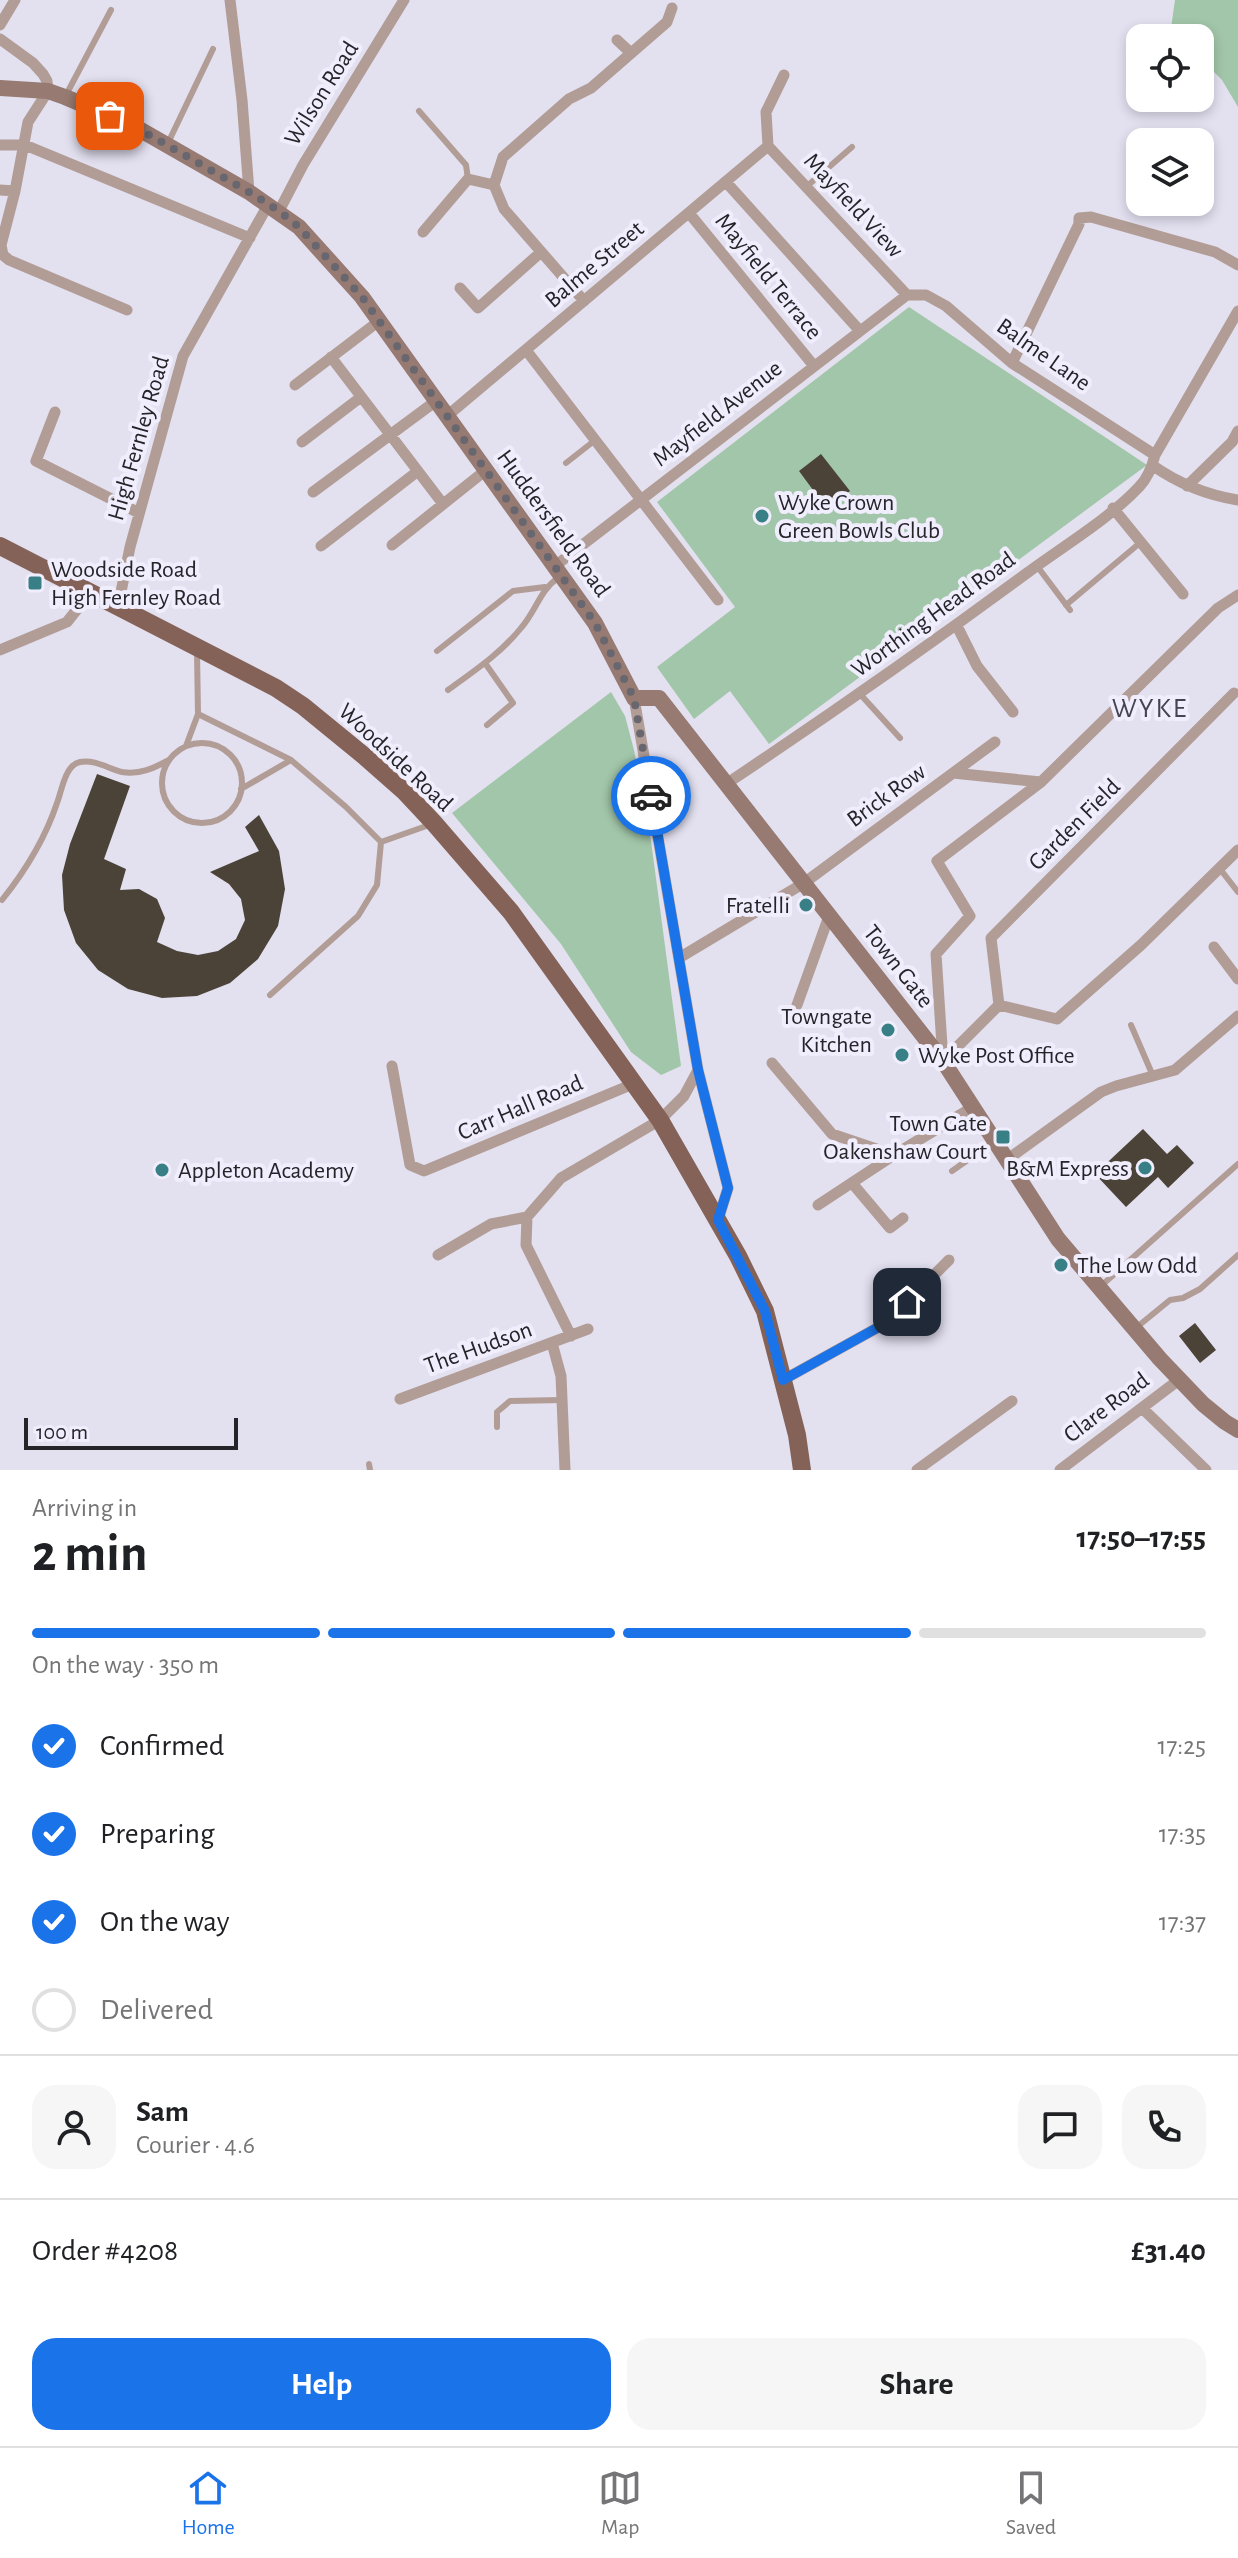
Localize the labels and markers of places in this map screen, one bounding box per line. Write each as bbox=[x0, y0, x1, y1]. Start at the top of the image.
pin bbox=[76, 82, 144, 150]
place label: Wyke Crown Green Bowls Club bbox=[778, 491, 940, 543]
marker: Wyke Crown Green Bowls Club bbox=[753, 507, 771, 525]
place label: Woodside Road High Fernley Road bbox=[51, 558, 221, 610]
marker: Woodside Road High Fernley Road bbox=[26, 574, 44, 592]
place label: Fratelli bbox=[726, 894, 790, 918]
marker: Fratelli bbox=[797, 896, 815, 914]
place label: Towngate Kitchen bbox=[781, 1005, 872, 1057]
marker: Towngate Kitchen bbox=[879, 1021, 897, 1039]
place label: Wyke Post Office bbox=[918, 1044, 1075, 1068]
marker: Wyke Post Office bbox=[893, 1046, 911, 1064]
place label: Town Gate Oakenshaw Court bbox=[823, 1112, 987, 1164]
marker: Town Gate Oakenshaw Court bbox=[994, 1128, 1012, 1146]
place label: B&M Express bbox=[1006, 1157, 1129, 1181]
place label: Appleton Academy bbox=[178, 1159, 354, 1183]
marker: B&M Express bbox=[1136, 1159, 1154, 1177]
marker: Appleton Academy bbox=[153, 1161, 171, 1179]
place label: The Low Odd bbox=[1077, 1254, 1197, 1278]
marker: The Low Odd bbox=[1052, 1256, 1070, 1274]
pin bbox=[873, 1268, 941, 1336]

